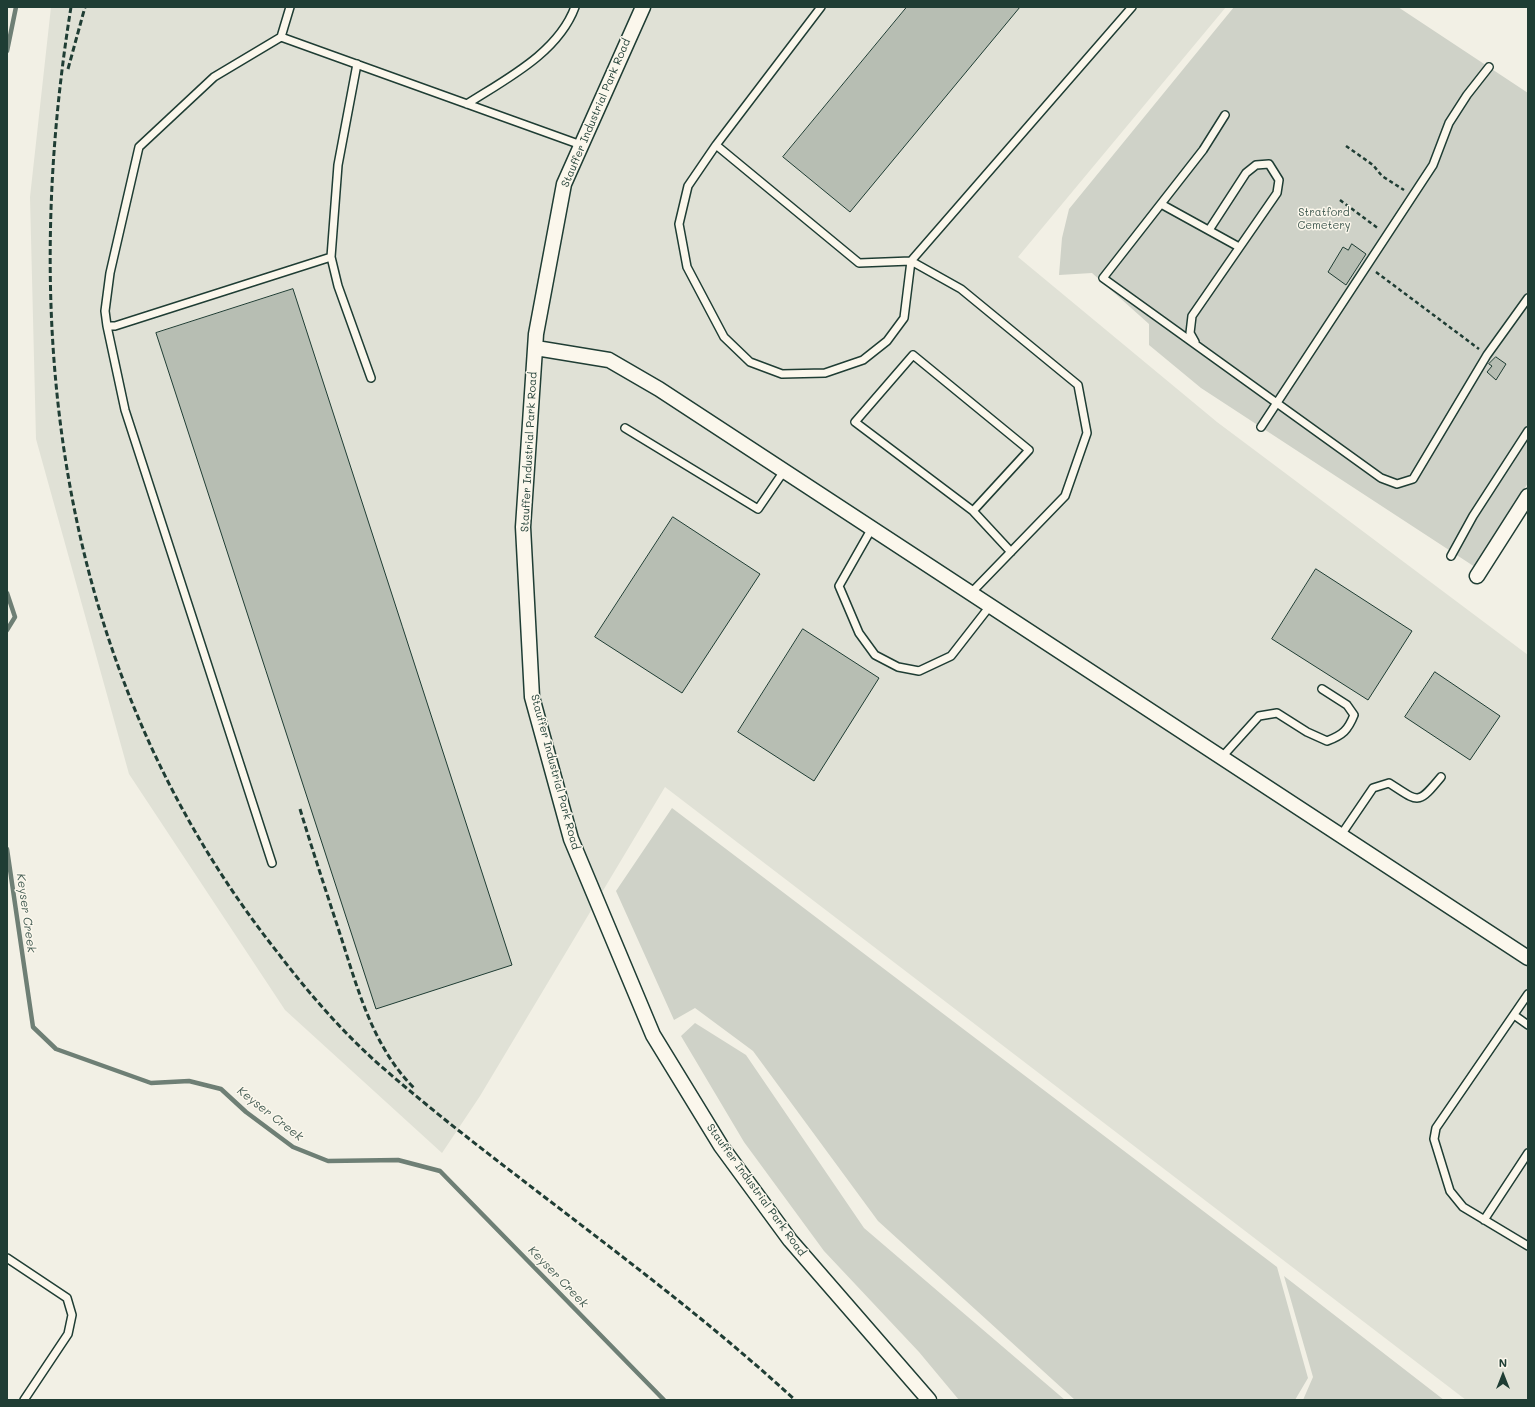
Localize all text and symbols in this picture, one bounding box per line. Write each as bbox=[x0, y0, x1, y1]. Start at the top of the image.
street label: Stauffer Industrial Park Road bbox=[559, 37, 633, 189]
park label: Stratford Cemetery bbox=[1297, 206, 1351, 232]
street label: Stauffer Industrial Park Road bbox=[518, 372, 540, 532]
street label: Stauffer Industrial Park Road bbox=[528, 693, 582, 851]
water label: Keyser Creek bbox=[13, 872, 39, 954]
water label: Keyser Creek bbox=[234, 1084, 306, 1144]
street label: Stauffer Industrial Park Road bbox=[704, 1121, 808, 1259]
water label: Keyser Creek bbox=[525, 1243, 591, 1311]
north arrow bbox=[1483, 1355, 1523, 1395]
text: N bbox=[1499, 1355, 1507, 1370]

